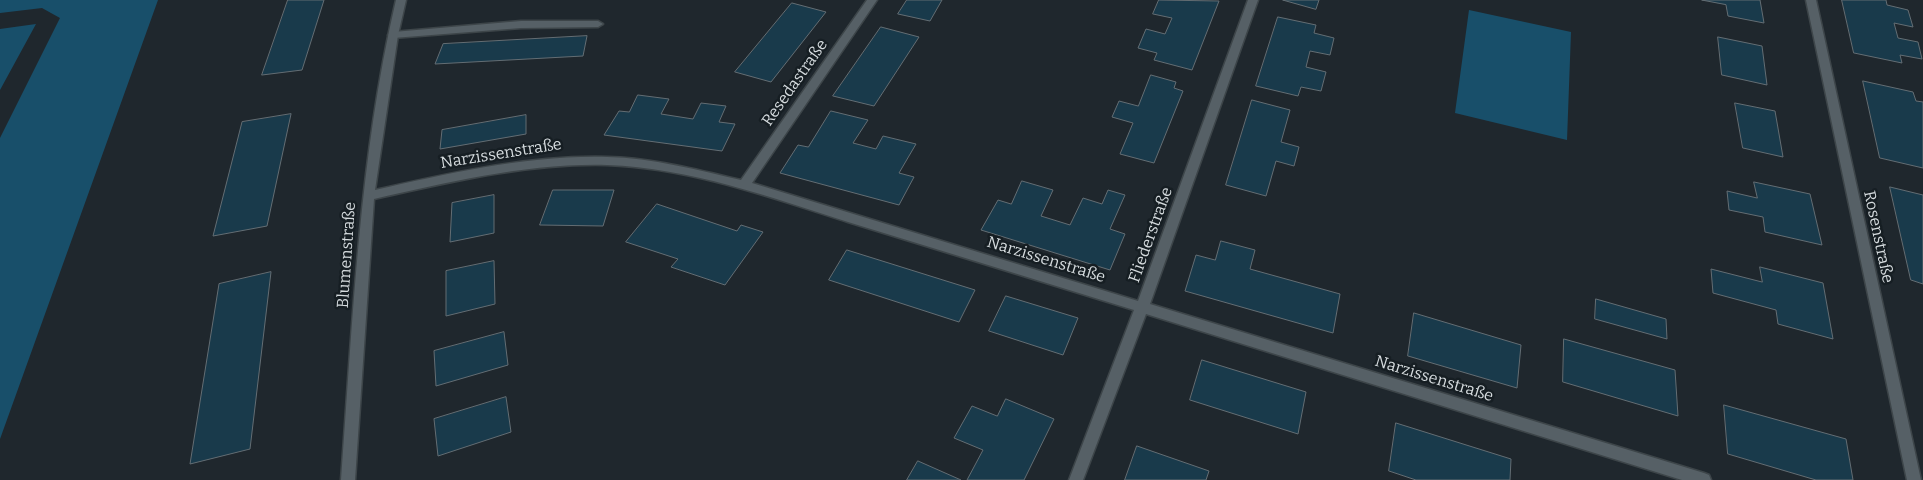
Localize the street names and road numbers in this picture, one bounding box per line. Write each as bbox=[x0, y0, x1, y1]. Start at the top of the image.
street label: Resedastraße bbox=[758, 36, 832, 130]
street label: Narzissenstraße bbox=[439, 135, 563, 173]
street label: Fliederstraße bbox=[1125, 185, 1177, 285]
street label: Rosenstraße bbox=[1859, 189, 1897, 285]
street label: Blumenstraße bbox=[334, 201, 360, 309]
street label: Narzissenstraße bbox=[985, 233, 1107, 287]
street label: Narzissenstraße bbox=[1373, 352, 1495, 406]

